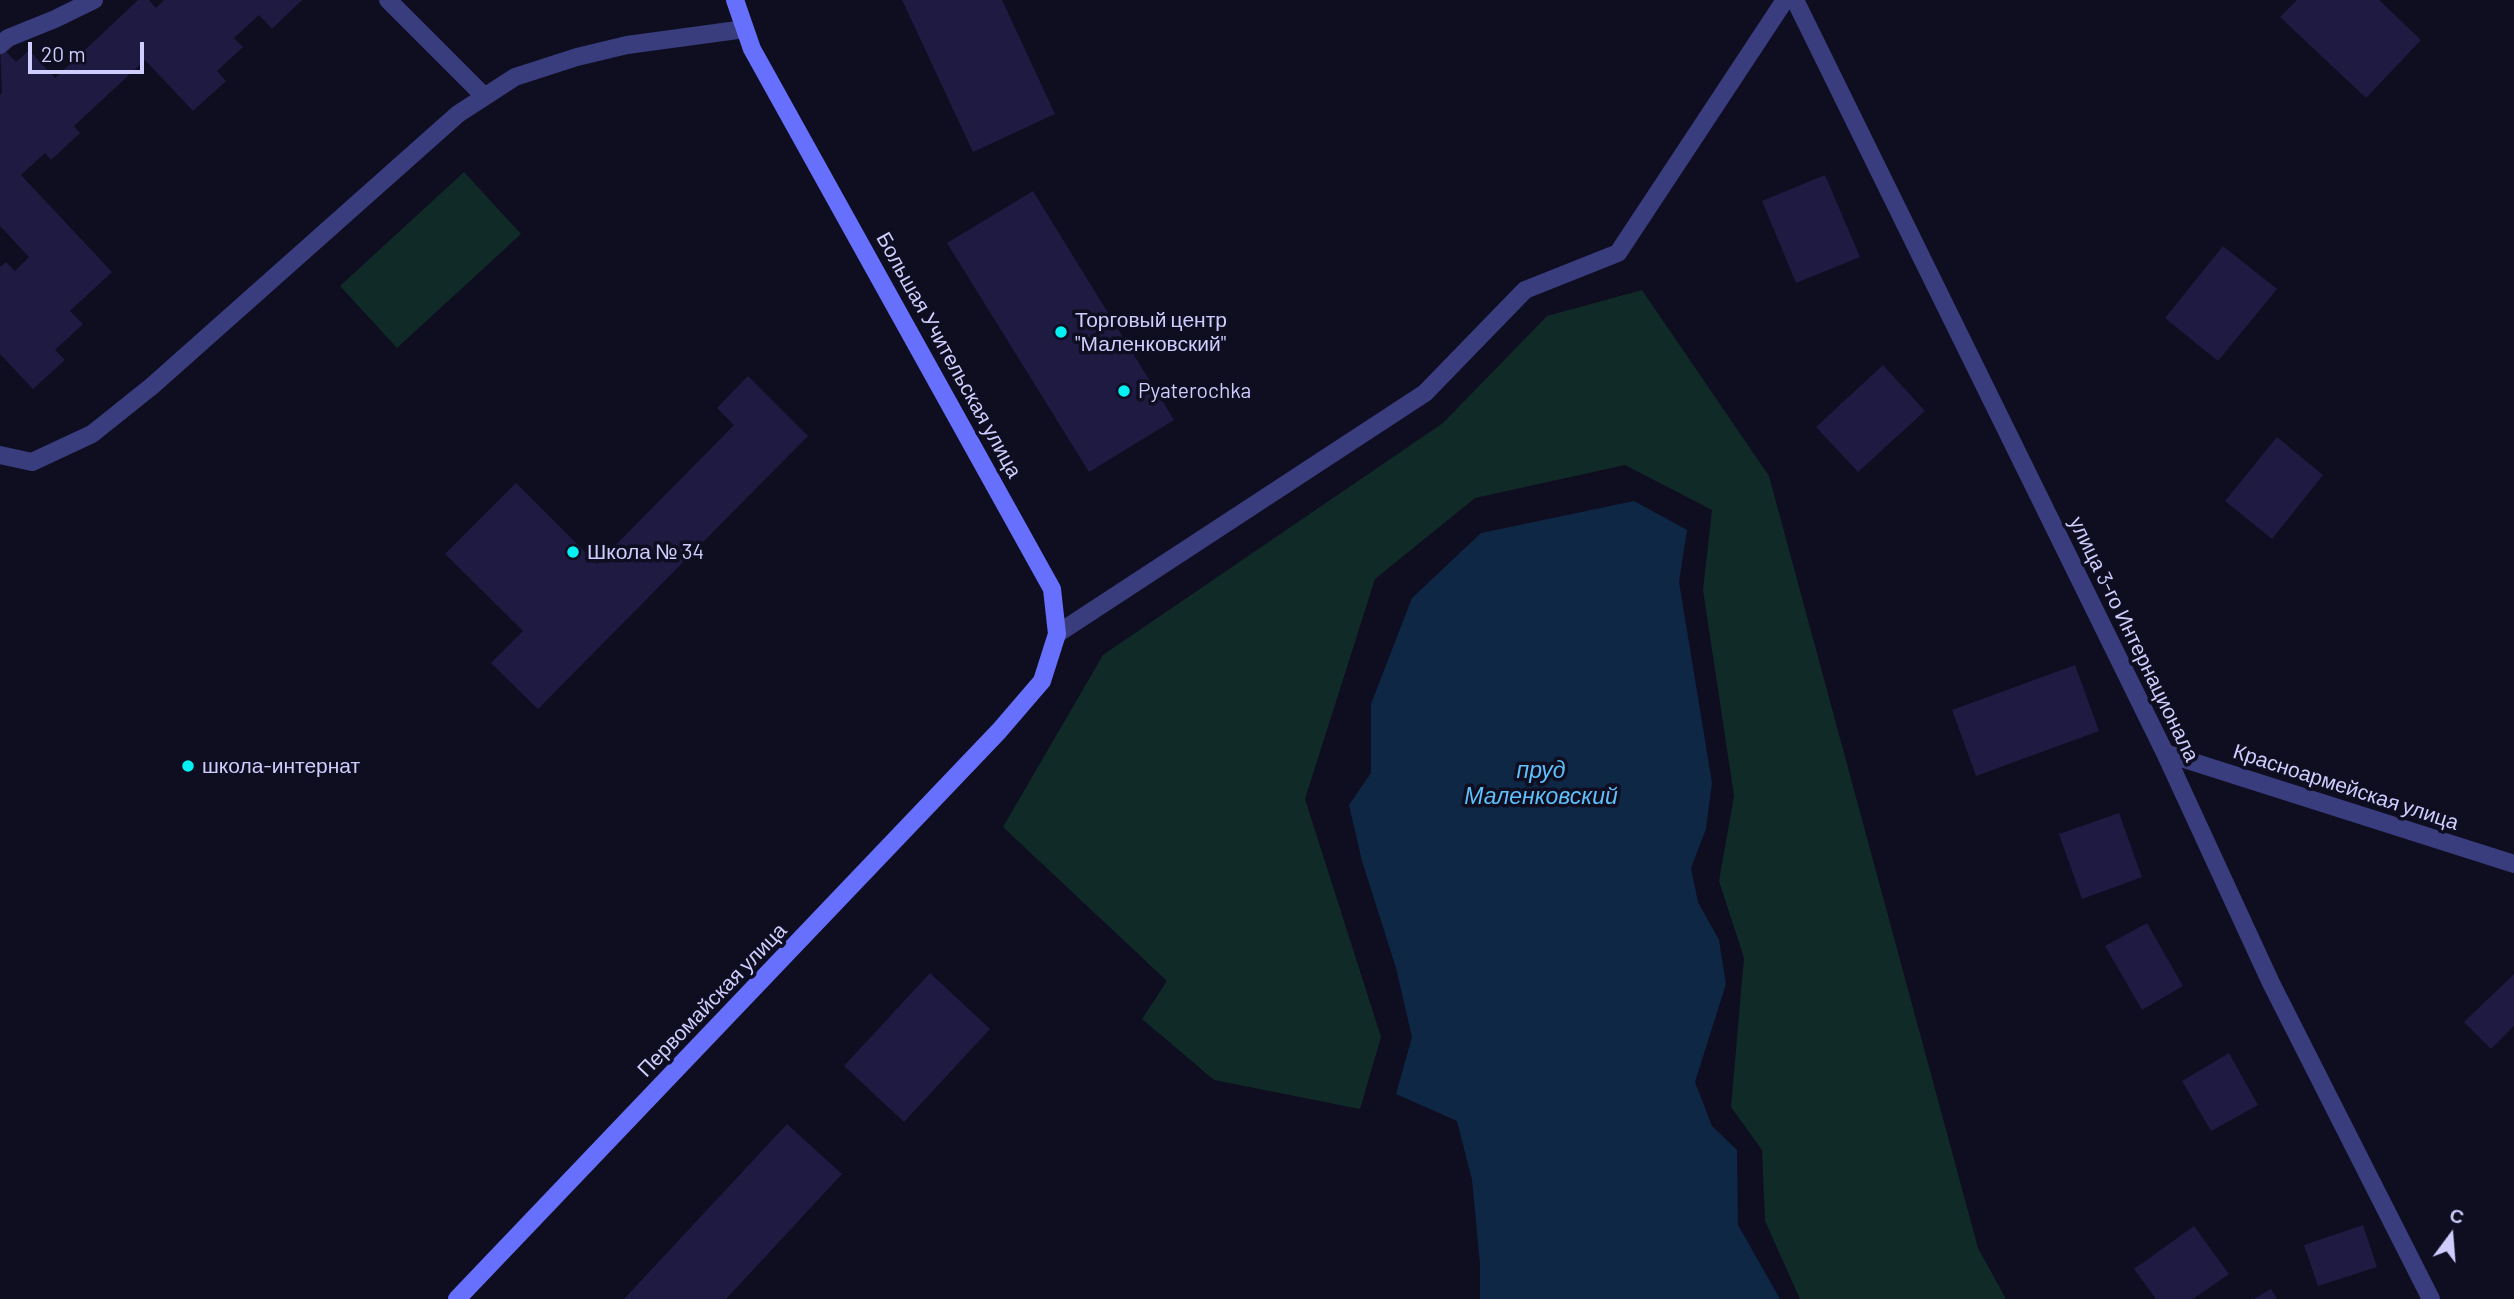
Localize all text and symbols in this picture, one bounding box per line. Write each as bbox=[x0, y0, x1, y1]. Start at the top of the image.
scale bar bbox=[32, 28, 147, 72]
text: 20 m bbox=[41, 41, 86, 66]
street label: Большая Учительская улица bbox=[871, 228, 1027, 482]
place label: Торговый центр "Маленковский" bbox=[1075, 307, 1227, 357]
marker: Торговый центр "Маленковский" bbox=[1053, 324, 1069, 340]
place label: Pyaterochka bbox=[1138, 378, 1251, 404]
marker: Pyaterochka bbox=[1116, 383, 1132, 399]
street label: улица 3-го Интернационала bbox=[2064, 512, 2204, 766]
place label: Школа № 34 bbox=[587, 539, 704, 565]
marker: Школа № 34 bbox=[565, 544, 581, 560]
street label: Красноармейская улица bbox=[2230, 739, 2462, 835]
place label: школа-интернат bbox=[202, 753, 360, 779]
water label: пруд Маленковский bbox=[1464, 756, 1618, 810]
marker: школа-интернат bbox=[180, 758, 196, 774]
street label: Первомайская улица bbox=[632, 918, 792, 1082]
north arrow bbox=[2416, 1201, 2486, 1271]
text: С bbox=[2447, 1202, 2467, 1228]

